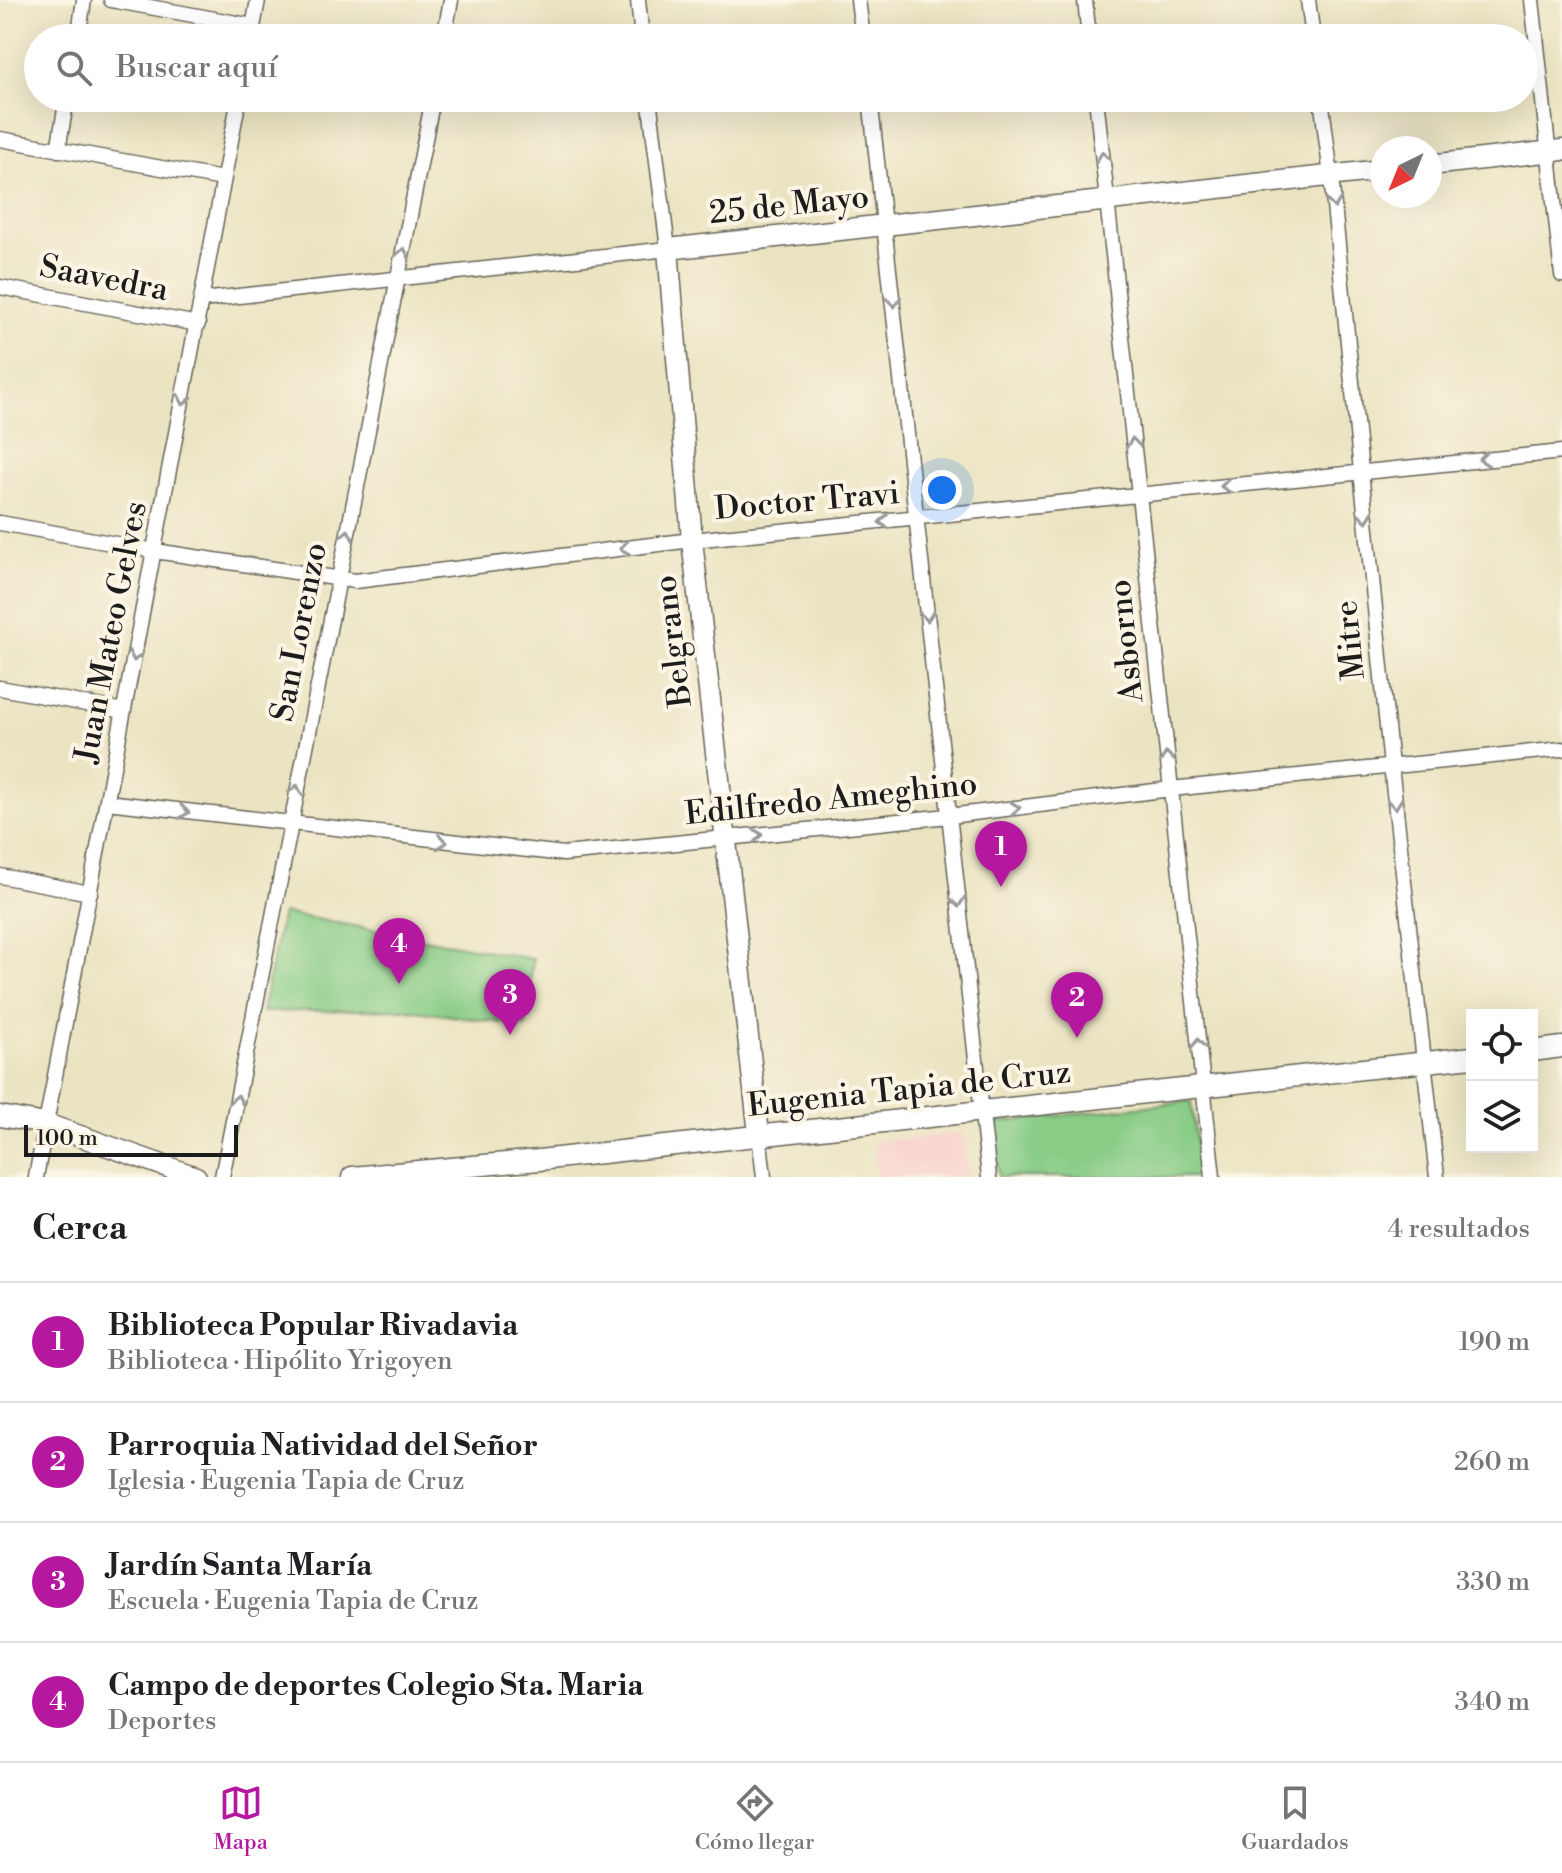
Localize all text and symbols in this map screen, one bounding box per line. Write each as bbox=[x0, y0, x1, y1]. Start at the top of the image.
search box bbox=[24, 24, 1538, 112]
icon: search bbox=[52, 46, 96, 90]
text: Buscar aquí bbox=[116, 49, 278, 87]
north arrow bbox=[1370, 136, 1442, 208]
one-way arrow bbox=[1095, 150, 1112, 164]
street label: 25 de Mayo bbox=[707, 177, 871, 233]
one-way arrow bbox=[1325, 197, 1342, 210]
street label: Saavedra bbox=[36, 246, 172, 310]
one-way arrow bbox=[394, 246, 411, 259]
one-way arrow bbox=[885, 296, 902, 309]
one-way arrow bbox=[176, 394, 193, 407]
one-way arrow bbox=[1124, 436, 1141, 449]
one-way arrow bbox=[1477, 451, 1490, 468]
your location bbox=[922, 470, 962, 510]
street label: Doctor Travi bbox=[713, 473, 901, 529]
one-way arrow bbox=[1219, 478, 1232, 495]
street label: Juan Mateo Gelves bbox=[66, 498, 156, 767]
one-way arrow bbox=[1358, 511, 1375, 524]
one-way arrow bbox=[877, 513, 890, 530]
one-way arrow bbox=[338, 529, 355, 542]
street label: San Lorenzo bbox=[262, 539, 336, 725]
one-way arrow bbox=[618, 539, 632, 556]
street label: Belgrano bbox=[645, 573, 701, 710]
street label: Asborno bbox=[1100, 577, 1152, 706]
street label: Mitre bbox=[1326, 598, 1374, 682]
one-way arrow bbox=[918, 610, 935, 623]
one-way arrow bbox=[127, 649, 144, 662]
one-way arrow bbox=[1159, 751, 1176, 764]
street label: Edilfredo Ameghino bbox=[683, 764, 979, 834]
one-way arrow bbox=[287, 784, 304, 797]
one-way arrow bbox=[1387, 798, 1404, 811]
one-way arrow bbox=[1008, 800, 1022, 817]
one-way arrow bbox=[178, 803, 191, 820]
pin: 1 bbox=[975, 821, 1027, 887]
one-way arrow bbox=[751, 826, 764, 843]
one-way arrow bbox=[436, 833, 449, 850]
one-way arrow bbox=[950, 896, 967, 909]
pin: 4 bbox=[373, 918, 425, 984]
pin: 3 bbox=[484, 969, 536, 1035]
pin: 2 bbox=[1051, 972, 1103, 1038]
map controls bbox=[1466, 1009, 1538, 1153]
button: locate bbox=[1466, 1009, 1538, 1081]
one-way arrow bbox=[1189, 1037, 1206, 1050]
street label: Eugenia Tapia de Cruz bbox=[745, 1052, 1073, 1126]
button: layers bbox=[1466, 1081, 1538, 1153]
one-way arrow bbox=[227, 1094, 244, 1107]
scale bar bbox=[24, 1121, 238, 1157]
text: 100 m bbox=[36, 1125, 98, 1152]
text: Cerca bbox=[32, 1208, 127, 1250]
text: 4 resultados bbox=[1388, 1213, 1530, 1245]
text: Biblioteca Popular Rivadavia bbox=[108, 1307, 518, 1345]
text: 1 bbox=[52, 1326, 64, 1358]
text: 190 m bbox=[1459, 1326, 1530, 1358]
text: Biblioteca · Hipólito Yrigoyen bbox=[108, 1345, 453, 1377]
text: Parroquia Natividad del Señor bbox=[108, 1427, 538, 1465]
text: 2 bbox=[50, 1446, 66, 1478]
text: 260 m bbox=[1454, 1446, 1530, 1478]
text: Iglesia · Eugenia Tapia de Cruz bbox=[108, 1465, 464, 1497]
text: Jardín Santa María bbox=[108, 1547, 372, 1585]
text: 3 bbox=[50, 1566, 66, 1598]
text: 330 m bbox=[1456, 1566, 1530, 1598]
text: Escuela · Eugenia Tapia de Cruz bbox=[108, 1585, 478, 1617]
text: Campo de deportes Colegio Sta. Maria bbox=[108, 1667, 644, 1705]
text: 4 bbox=[49, 1686, 67, 1718]
text: 340 m bbox=[1454, 1686, 1530, 1718]
text: Deportes bbox=[108, 1705, 216, 1737]
tab: Mapa bbox=[213, 1781, 268, 1856]
tab: Cómo llegar bbox=[695, 1781, 814, 1856]
tab: Guardados bbox=[1241, 1781, 1349, 1856]

